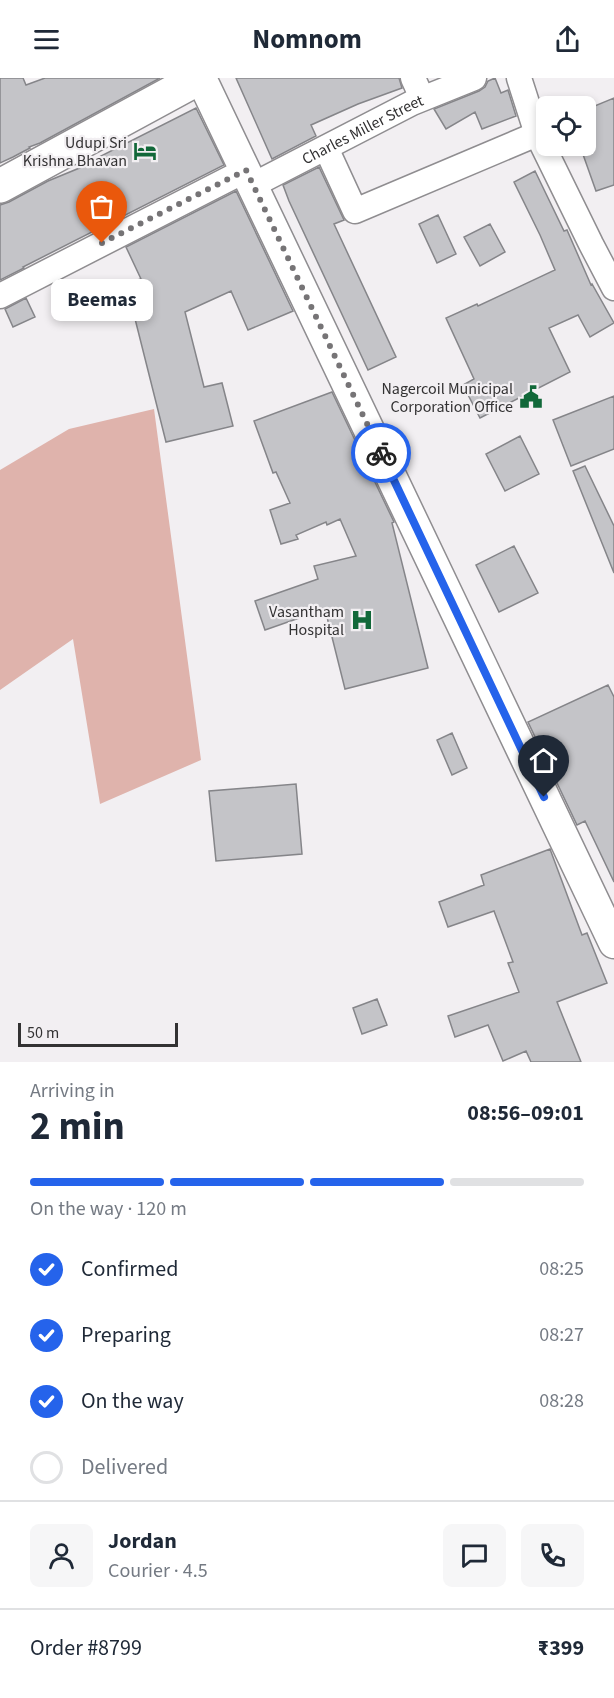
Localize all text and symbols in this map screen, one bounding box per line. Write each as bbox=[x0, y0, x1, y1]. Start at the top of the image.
text: Nomnom bbox=[252, 20, 362, 59]
icon: menu bbox=[30, 23, 63, 56]
icon: share bbox=[551, 23, 584, 56]
street label: Charles Miller Street bbox=[298, 89, 427, 170]
map controls bbox=[536, 96, 596, 156]
button: locate bbox=[536, 96, 596, 156]
place label: Udupi Sri Krishna Bhavan bbox=[23, 132, 127, 172]
hotel icon: Udupi Sri Krishna Bhavan bbox=[132, 138, 158, 164]
pin bbox=[76, 181, 127, 243]
icon: bag bbox=[85, 190, 118, 223]
callout: Beemas bbox=[51, 279, 153, 321]
text: Beemas bbox=[67, 286, 137, 314]
place label: Nagercoil Municipal Corporation Office bbox=[382, 378, 513, 418]
public building icon: Nagercoil Municipal Corporation Office bbox=[518, 384, 544, 410]
courier bbox=[351, 423, 411, 483]
icon: bike bbox=[365, 437, 398, 470]
place label: Vasantham Hospital bbox=[269, 601, 344, 641]
hospital icon: Vasantham Hospital bbox=[349, 607, 375, 633]
pin bbox=[518, 735, 569, 797]
icon: home bbox=[527, 744, 560, 777]
scale bar bbox=[18, 1020, 178, 1048]
text: 50 m bbox=[27, 1022, 59, 1044]
text: Arriving in bbox=[30, 1077, 115, 1105]
text: 08:56–09:01 bbox=[467, 1097, 584, 1129]
text: 2 min bbox=[30, 1099, 125, 1155]
text: On the way · 120 m bbox=[30, 1195, 187, 1223]
icon: check bbox=[30, 1253, 63, 1286]
text: Confirmed bbox=[81, 1253, 178, 1285]
text: 08:25 bbox=[539, 1255, 584, 1283]
icon: check bbox=[30, 1319, 63, 1352]
text: Preparing bbox=[81, 1319, 171, 1351]
text: 08:27 bbox=[539, 1321, 584, 1349]
icon: check bbox=[30, 1385, 63, 1418]
text: On the way bbox=[81, 1385, 184, 1417]
text: 08:28 bbox=[539, 1387, 584, 1415]
text: Delivered bbox=[81, 1451, 168, 1483]
button: person bbox=[30, 1524, 93, 1587]
button: chat bbox=[443, 1524, 506, 1587]
button: phone bbox=[521, 1524, 584, 1587]
text: Jordan bbox=[108, 1525, 177, 1557]
text: Courier · 4.5 bbox=[108, 1557, 208, 1585]
text: Order #8799 bbox=[30, 1632, 142, 1664]
text: ₹399 bbox=[538, 1632, 584, 1664]

